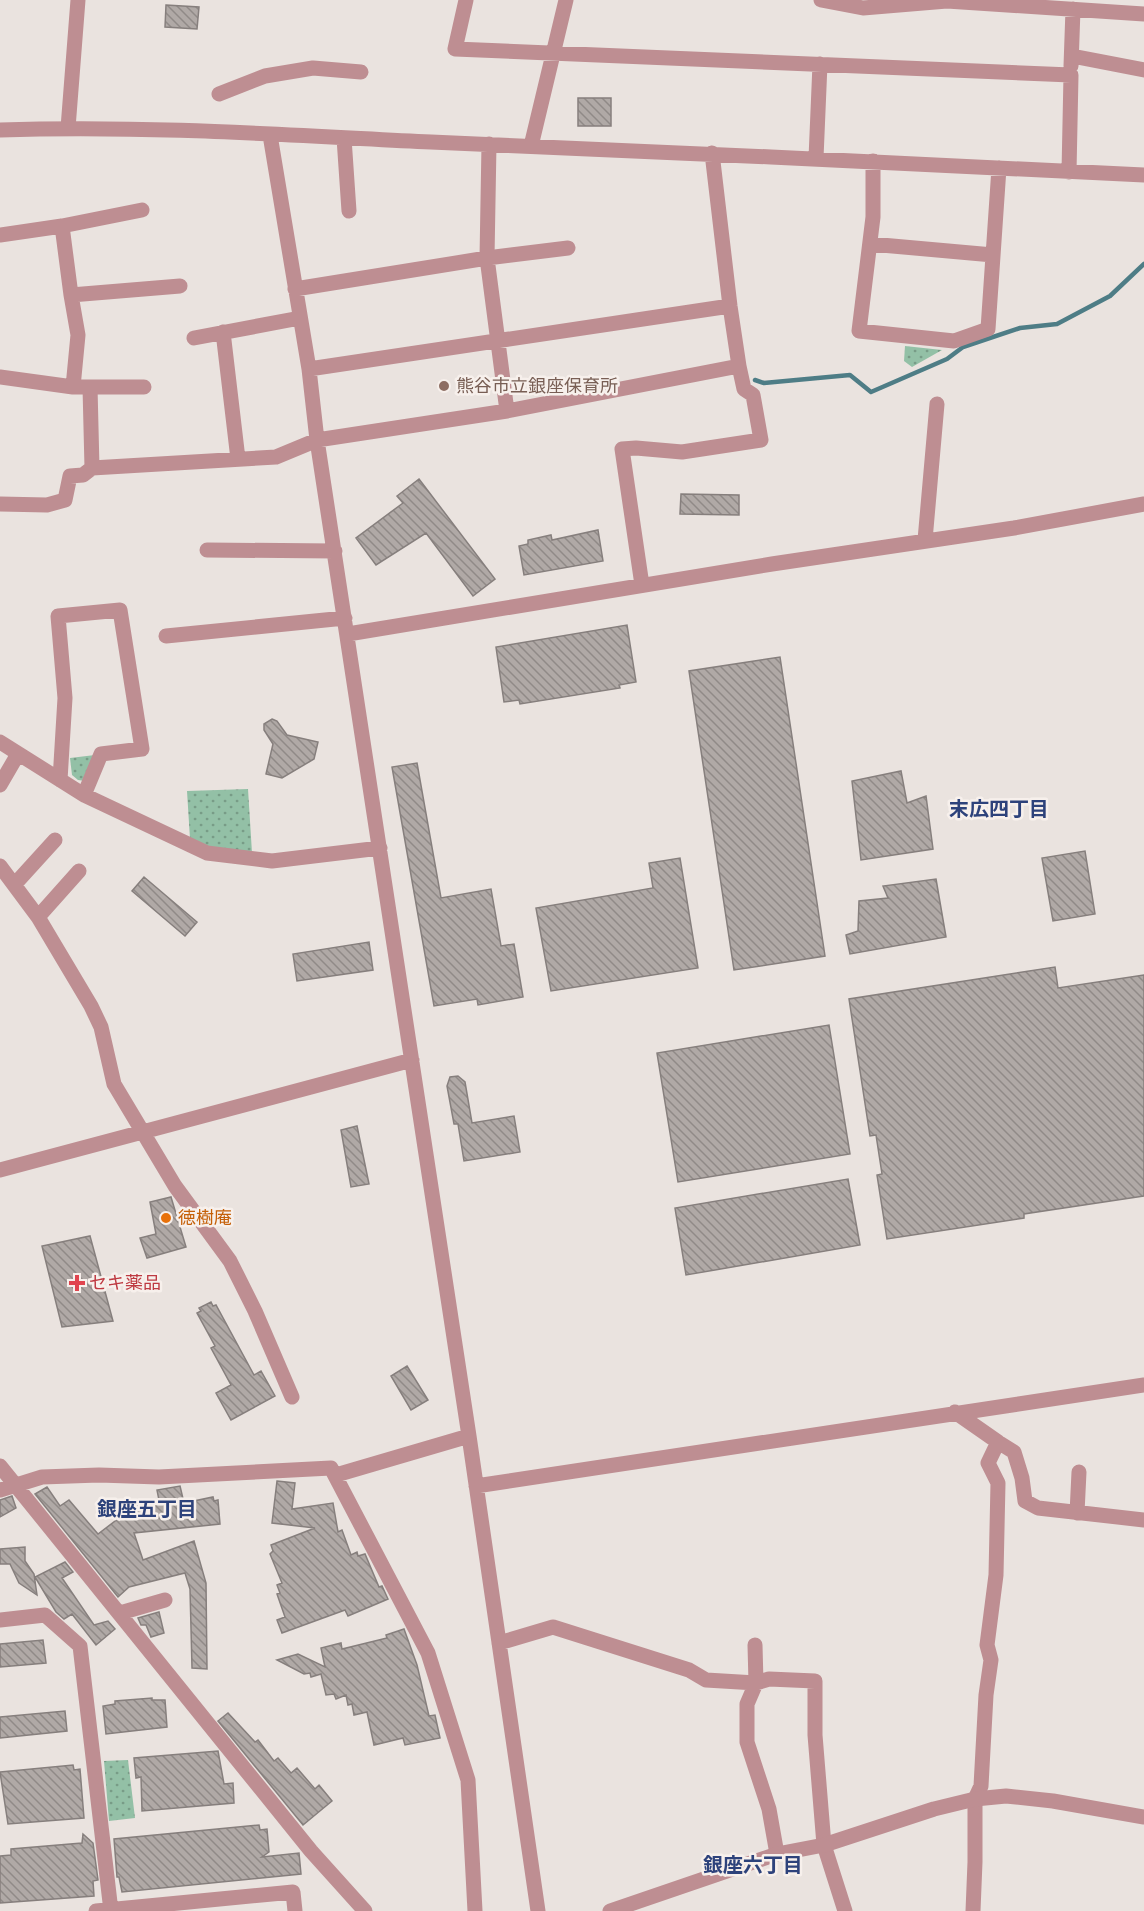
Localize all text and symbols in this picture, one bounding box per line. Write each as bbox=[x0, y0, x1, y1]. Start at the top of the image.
place label: 熊谷市立銀座保育所 bbox=[456, 374, 618, 398]
marker: 熊谷市立銀座保育所 bbox=[437, 379, 451, 393]
district label: 末広四丁目 bbox=[949, 796, 1049, 823]
place label: 徳樹庵 bbox=[178, 1206, 232, 1230]
marker: 徳樹庵 bbox=[159, 1211, 173, 1225]
place label: セキ薬品 bbox=[89, 1271, 161, 1295]
marker: セキ薬品 bbox=[70, 1276, 84, 1290]
district label: 銀座五丁目 bbox=[97, 1496, 197, 1523]
district label: 銀座六丁目 bbox=[703, 1852, 803, 1879]

